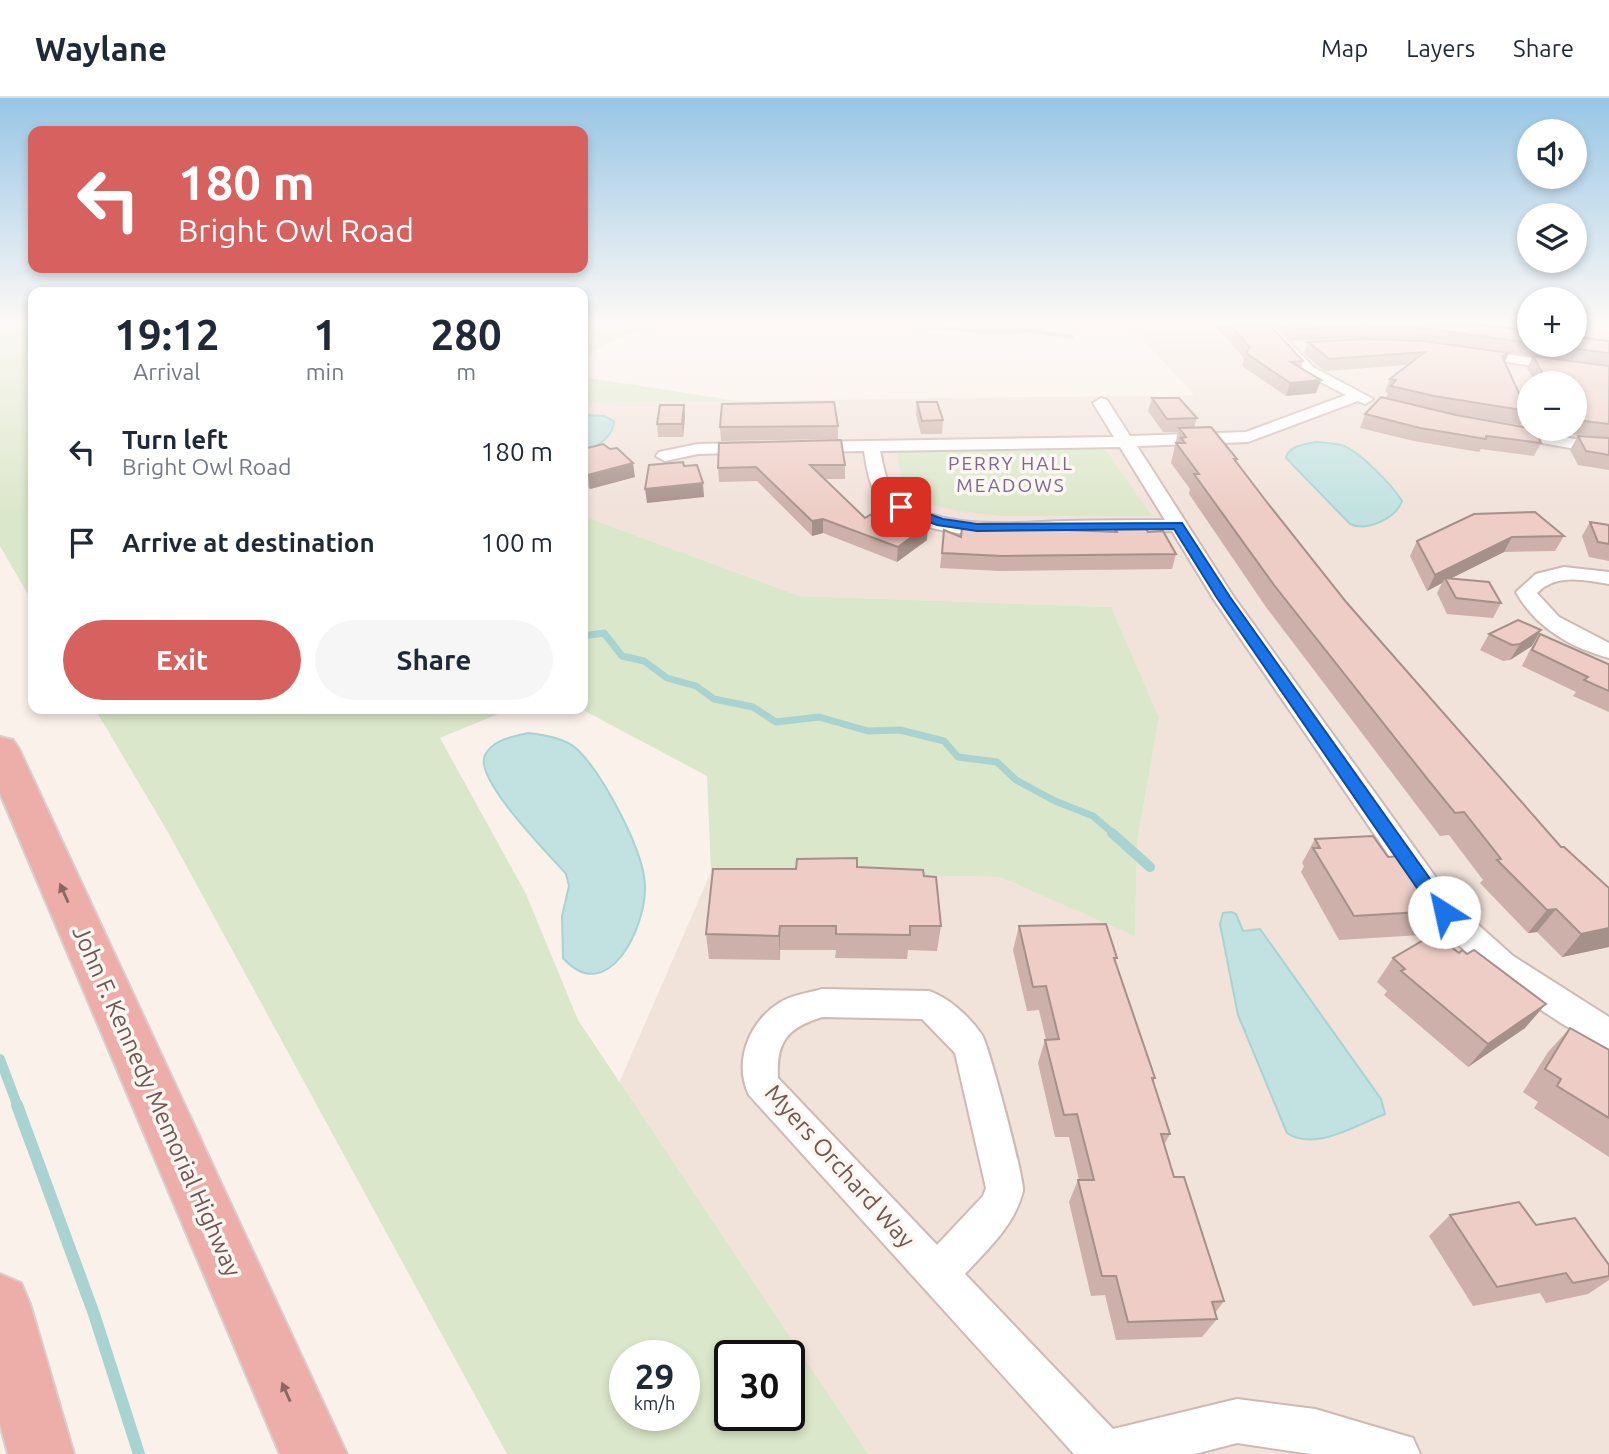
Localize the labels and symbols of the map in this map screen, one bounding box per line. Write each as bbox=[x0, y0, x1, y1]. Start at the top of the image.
district label: PERRY HALL MEADOWS bbox=[948, 452, 1074, 496]
pin bbox=[871, 477, 931, 537]
position arrow bbox=[1407, 875, 1481, 949]
one-way arrow bbox=[58, 883, 70, 903]
street label: John F. Kennedy Memorial Highway bbox=[67, 921, 247, 1281]
street label: Myers Orchard Way bbox=[760, 1079, 920, 1253]
speed limit sign: 30 bbox=[714, 1340, 805, 1431]
one-way arrow bbox=[280, 1381, 291, 1402]

